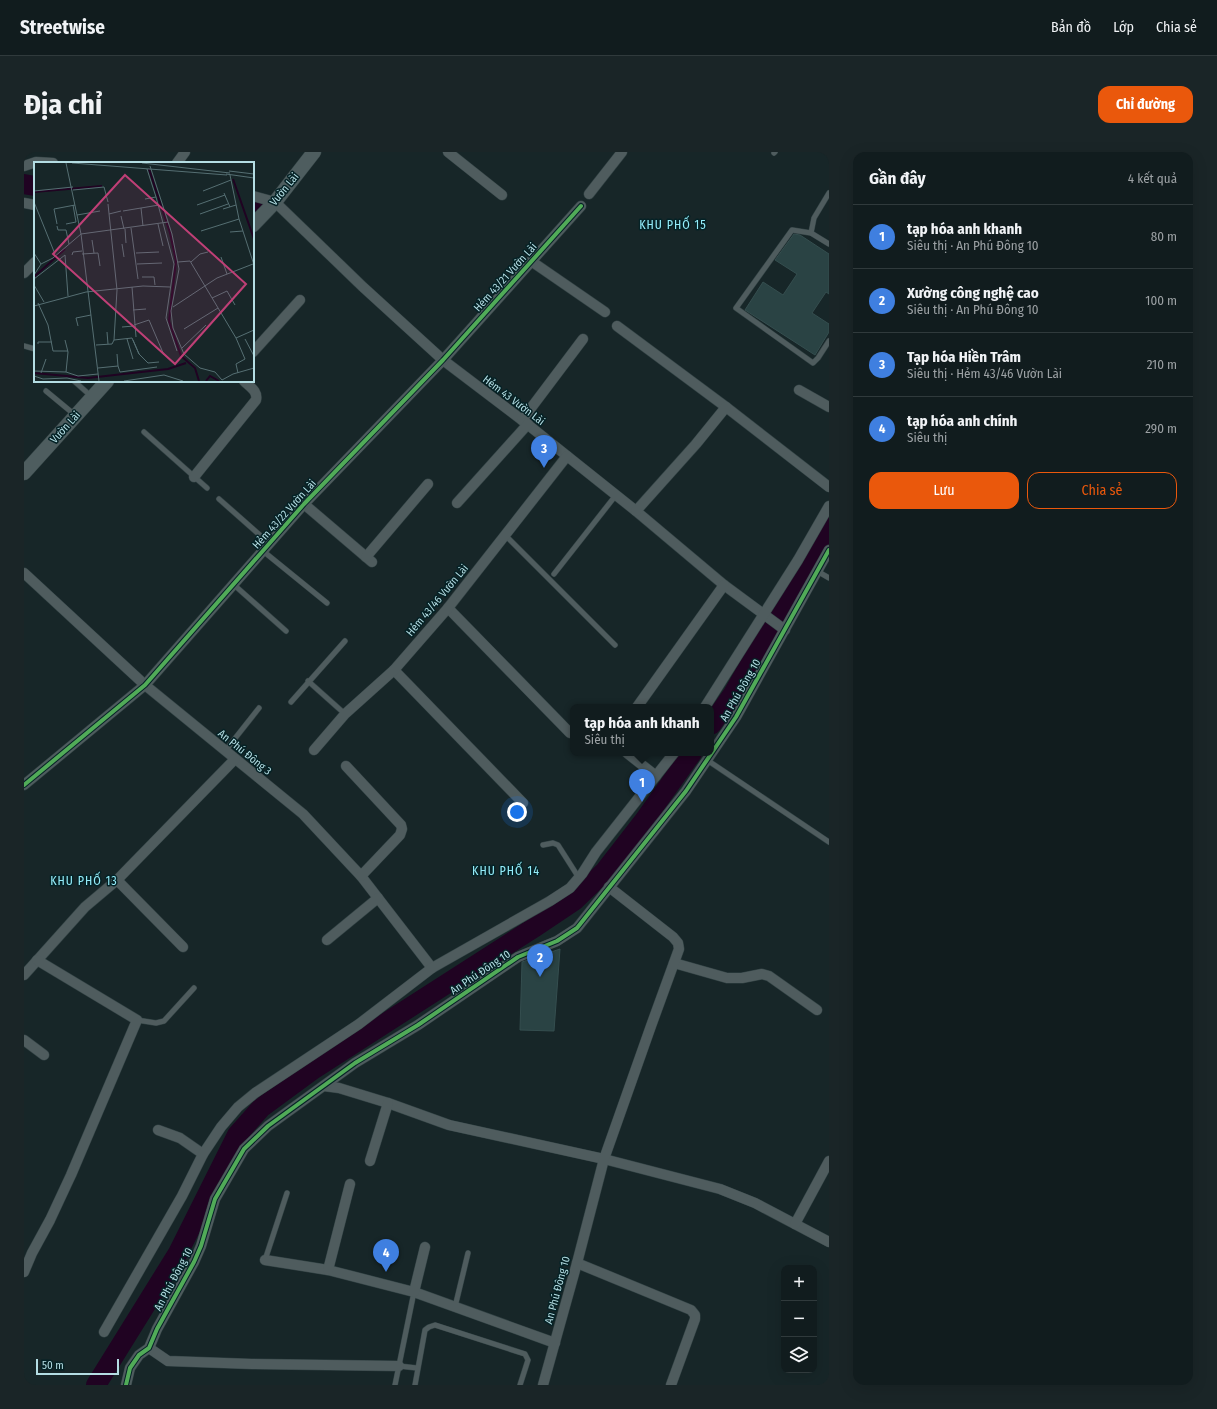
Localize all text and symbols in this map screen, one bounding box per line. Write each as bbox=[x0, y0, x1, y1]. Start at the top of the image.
text: Streetwise bbox=[20, 16, 105, 39]
text: Bản đồ bbox=[1051, 19, 1091, 36]
text: Lớp bbox=[1113, 19, 1134, 36]
text: Chia sẻ bbox=[1156, 19, 1197, 36]
button: Chỉ đường bbox=[1098, 86, 1193, 123]
text: Địa chỉ bbox=[24, 88, 102, 121]
inset map bbox=[34, 162, 254, 382]
text: Gần đây bbox=[869, 168, 926, 189]
street label: Vườn Lài bbox=[267, 170, 302, 208]
text: 4 kết quả bbox=[1128, 171, 1177, 186]
district label: KHU PHỐ 15 bbox=[639, 215, 707, 232]
text: tạp hóa anh khanh bbox=[907, 220, 1022, 238]
text: 1 bbox=[879, 229, 885, 244]
text: 80 m bbox=[1151, 229, 1177, 244]
text: Siêu thị · An Phú Đông 10 bbox=[907, 238, 1039, 253]
street label: Hẻm 43/21 Vườn Lài bbox=[471, 240, 540, 314]
text: Xường công nghệ cao bbox=[907, 284, 1039, 302]
text: 2 bbox=[879, 293, 885, 308]
text: 100 m bbox=[1145, 293, 1177, 308]
text: Siêu thị · An Phú Đông 10 bbox=[907, 302, 1039, 317]
text: Tạp hóa Hiền Trâm bbox=[907, 348, 1021, 366]
text: 3 bbox=[879, 357, 885, 372]
text: 210 m bbox=[1147, 357, 1177, 372]
text: Siêu thị · Hẻm 43/46 Vườn Lài bbox=[907, 366, 1062, 381]
street label: Hẻm 43 Vườn Lài bbox=[480, 373, 547, 428]
street label: Vườn Lài bbox=[48, 409, 83, 446]
text: tạp hóa anh chính bbox=[907, 412, 1017, 430]
text: 4 bbox=[879, 421, 885, 436]
text: 290 m bbox=[1145, 421, 1177, 436]
text: Siêu thị bbox=[907, 430, 947, 445]
pin: 3 bbox=[531, 435, 557, 468]
button: Lưu bbox=[869, 472, 1019, 509]
button: Chia sẻ bbox=[1027, 472, 1177, 509]
street label: Hẻm 43/22 Vườn Lài bbox=[250, 477, 319, 552]
street label: Hẻm 43/46 Vườn Lài bbox=[404, 562, 471, 639]
street label: An Phú Đông 10 bbox=[717, 657, 764, 724]
popup bbox=[570, 704, 714, 756]
text: tạp hóa anh khanh bbox=[584, 714, 700, 732]
street label: An Phú Đông 3 bbox=[215, 727, 274, 778]
text: Siêu thị bbox=[584, 732, 625, 747]
pin: 1 bbox=[629, 769, 655, 802]
your location bbox=[507, 802, 527, 822]
district label: KHU PHỐ 14 bbox=[472, 861, 540, 878]
district label: KHU PHỐ 13 bbox=[50, 871, 118, 888]
pin: 2 bbox=[527, 944, 553, 977]
street label: An Phú Đông 10 bbox=[448, 947, 513, 997]
pin: 4 bbox=[373, 1239, 399, 1272]
street label: An Phú Đông 10 bbox=[151, 1245, 196, 1313]
street label: An Phú Đông 10 bbox=[542, 1255, 573, 1325]
map controls bbox=[781, 1265, 817, 1373]
button: + bbox=[781, 1265, 817, 1301]
button: − bbox=[781, 1301, 817, 1337]
button: layers bbox=[781, 1337, 817, 1373]
scale bar bbox=[36, 1357, 119, 1376]
text: 50 m bbox=[42, 1359, 64, 1372]

